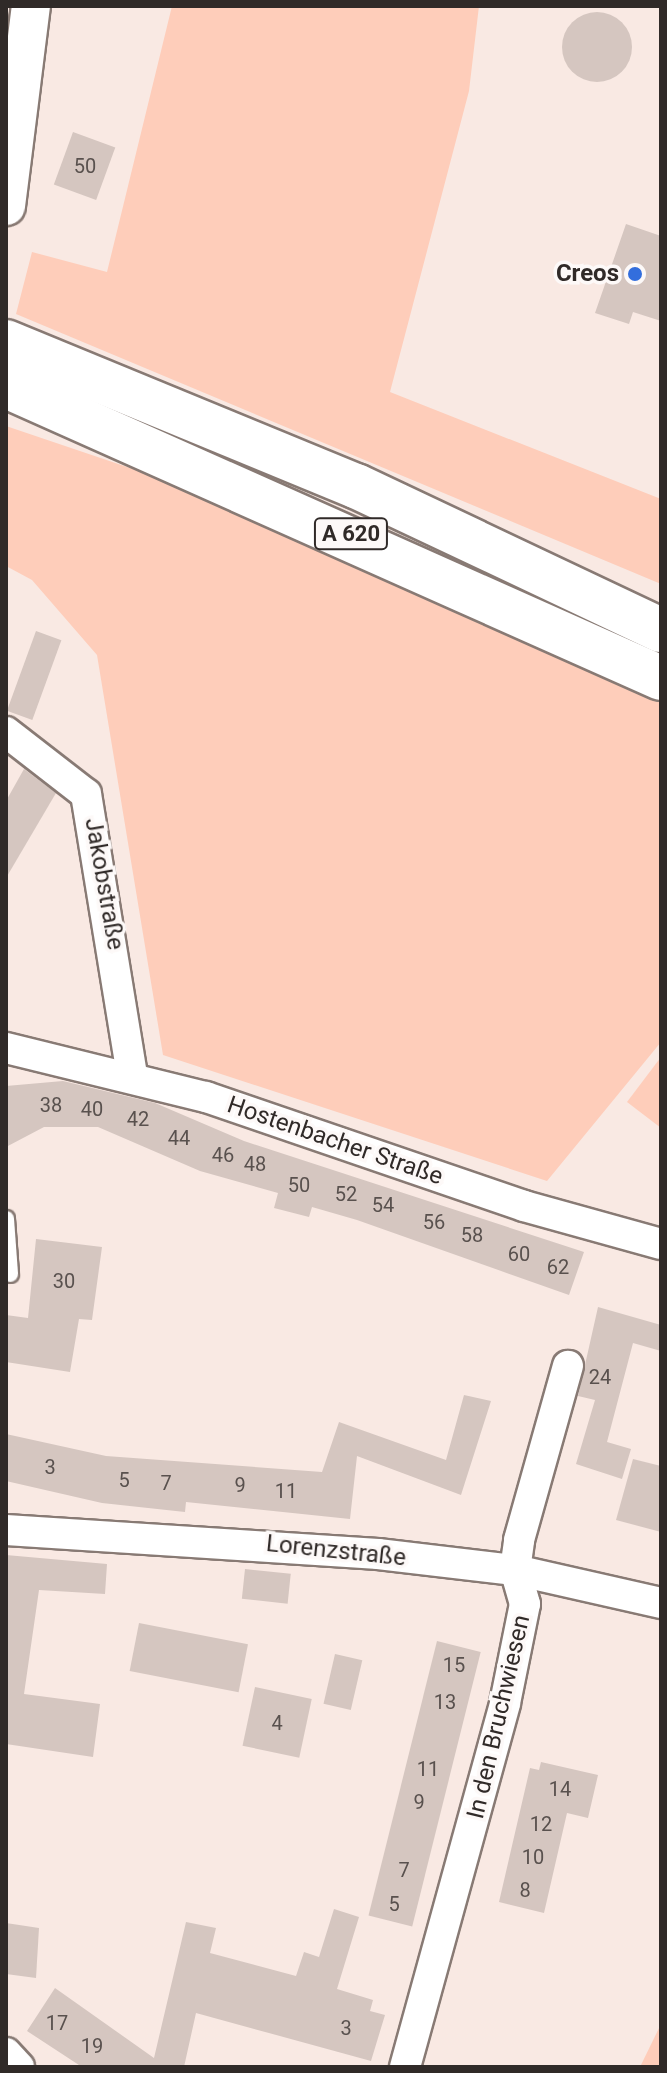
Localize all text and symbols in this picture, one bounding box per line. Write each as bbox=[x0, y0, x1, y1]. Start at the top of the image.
house number: 50 bbox=[74, 154, 96, 178]
place label: Creos bbox=[556, 260, 619, 288]
marker: Creos bbox=[626, 265, 644, 283]
road number: A 620 bbox=[313, 516, 389, 552]
street label: Jakobstraße bbox=[78, 816, 130, 952]
street label: Hostenbacher Straße bbox=[223, 1091, 447, 1191]
house number: 38 bbox=[40, 1093, 62, 1117]
house number: 40 bbox=[81, 1097, 103, 1121]
house number: 42 bbox=[127, 1107, 149, 1131]
house number: 44 bbox=[168, 1126, 190, 1150]
house number: 46 bbox=[212, 1143, 234, 1167]
house number: 48 bbox=[244, 1152, 266, 1176]
house number: 50 bbox=[288, 1173, 310, 1197]
house number: 52 bbox=[335, 1182, 357, 1206]
house number: 54 bbox=[372, 1193, 394, 1217]
house number: 56 bbox=[423, 1210, 445, 1234]
house number: 58 bbox=[461, 1223, 483, 1247]
house number: 60 bbox=[508, 1242, 530, 1266]
house number: 62 bbox=[547, 1255, 569, 1279]
house number: 30 bbox=[53, 1269, 75, 1293]
house number: 24 bbox=[589, 1365, 611, 1389]
house number: 3 bbox=[44, 1455, 56, 1479]
house number: 5 bbox=[118, 1468, 130, 1492]
house number: 7 bbox=[160, 1471, 172, 1495]
house number: 9 bbox=[234, 1473, 246, 1497]
house number: 11 bbox=[275, 1479, 297, 1503]
street label: Lorenzstraße bbox=[265, 1529, 407, 1573]
street label: In den Bruchwiesen bbox=[462, 1612, 536, 1822]
house number: 15 bbox=[443, 1653, 465, 1677]
house number: 13 bbox=[434, 1690, 456, 1714]
house number: 4 bbox=[271, 1711, 283, 1735]
house number: 11 bbox=[417, 1757, 439, 1781]
house number: 14 bbox=[549, 1777, 571, 1801]
house number: 9 bbox=[413, 1790, 425, 1814]
house number: 12 bbox=[530, 1812, 552, 1836]
house number: 10 bbox=[522, 1845, 544, 1869]
house number: 7 bbox=[398, 1858, 410, 1882]
house number: 8 bbox=[519, 1878, 531, 1902]
house number: 5 bbox=[388, 1892, 400, 1916]
house number: 17 bbox=[46, 2011, 68, 2035]
house number: 3 bbox=[340, 2016, 352, 2040]
house number: 19 bbox=[81, 2034, 103, 2058]

